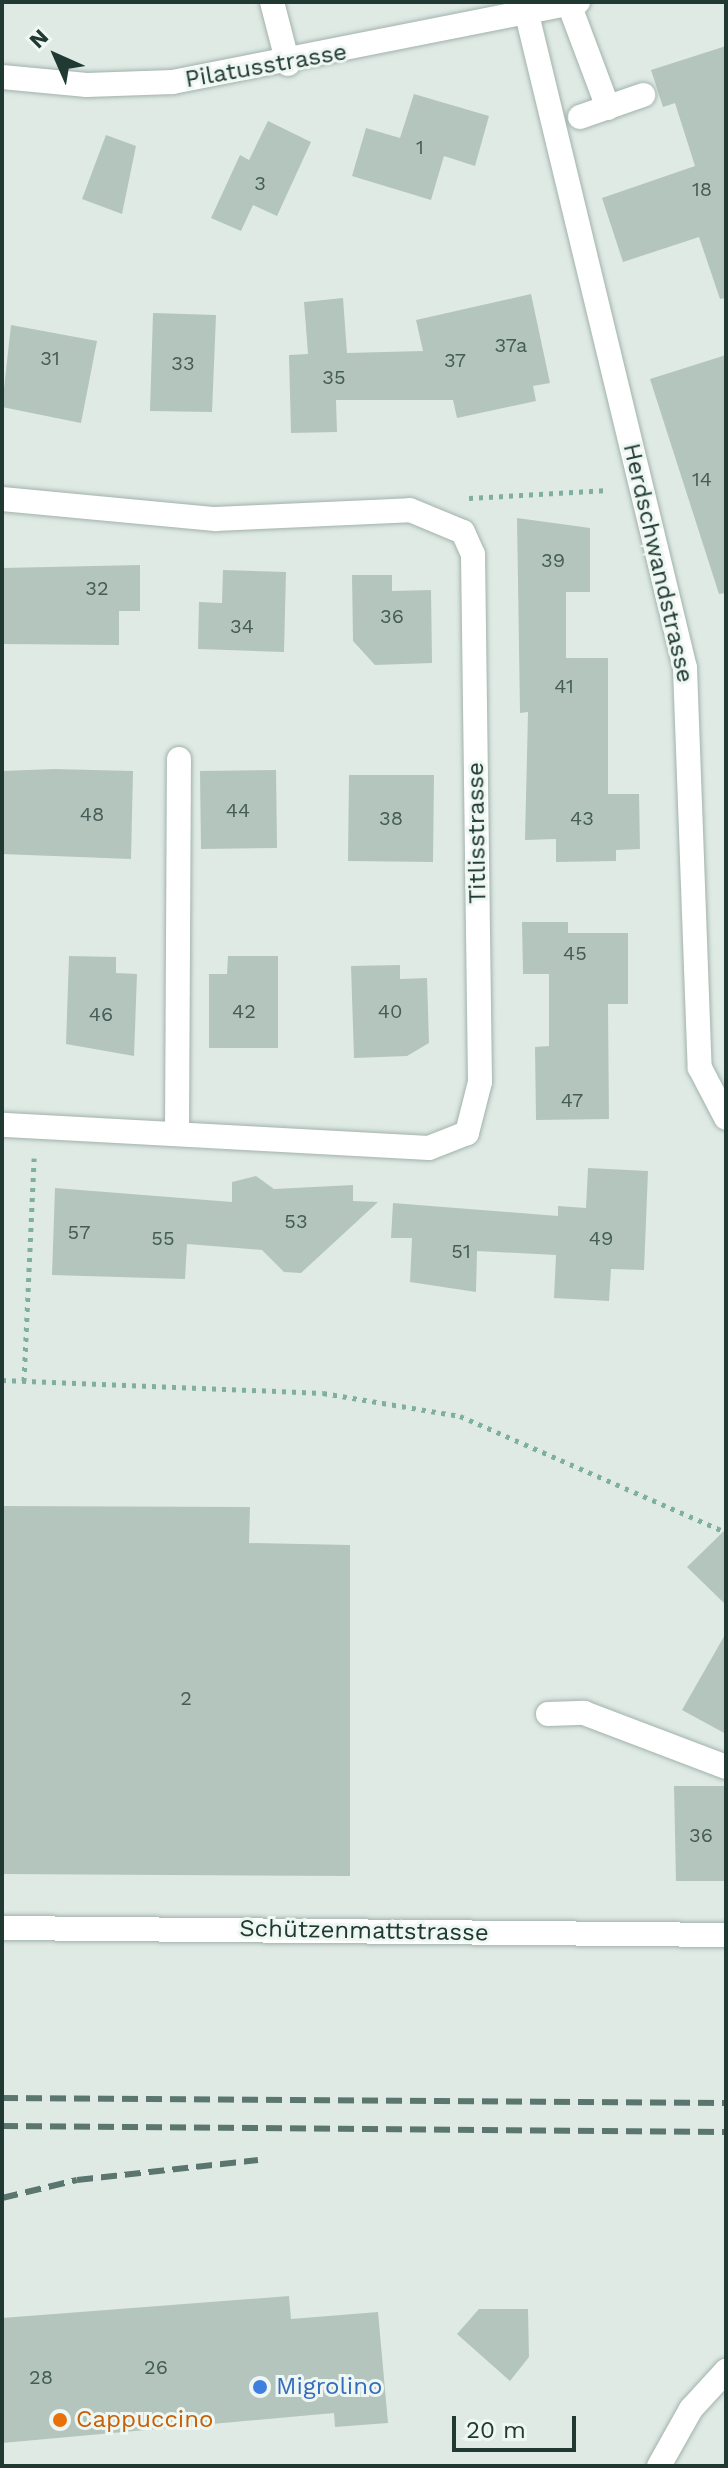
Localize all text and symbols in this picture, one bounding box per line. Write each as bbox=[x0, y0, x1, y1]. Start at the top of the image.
north arrow bbox=[16, 16, 96, 96]
text: N bbox=[24, 24, 53, 53]
street label: Pilatusstrasse bbox=[183, 38, 349, 94]
house number: 1 bbox=[416, 135, 424, 159]
house number: 3 bbox=[254, 171, 266, 195]
house number: 18 bbox=[692, 177, 712, 201]
house number: 37a bbox=[495, 333, 527, 357]
house number: 31 bbox=[40, 346, 60, 370]
house number: 37 bbox=[444, 348, 466, 372]
house number: 33 bbox=[171, 351, 195, 375]
house number: 35 bbox=[322, 365, 346, 389]
street label: Herdschwandstrasse bbox=[616, 441, 700, 685]
house number: 14 bbox=[692, 467, 712, 491]
house number: 39 bbox=[541, 548, 565, 572]
house number: 32 bbox=[85, 576, 109, 600]
house number: 36 bbox=[380, 604, 404, 628]
house number: 34 bbox=[230, 614, 254, 638]
house number: 41 bbox=[554, 674, 574, 698]
street label: Titlisstrasse bbox=[461, 762, 493, 904]
house number: 44 bbox=[226, 798, 250, 822]
house number: 48 bbox=[80, 802, 104, 826]
house number: 38 bbox=[379, 806, 403, 830]
house number: 43 bbox=[570, 806, 594, 830]
house number: 45 bbox=[563, 941, 587, 965]
house number: 42 bbox=[232, 999, 256, 1023]
house number: 40 bbox=[378, 999, 402, 1023]
house number: 46 bbox=[89, 1002, 113, 1026]
house number: 47 bbox=[561, 1088, 583, 1112]
house number: 53 bbox=[284, 1209, 308, 1233]
house number: 57 bbox=[68, 1220, 90, 1244]
house number: 55 bbox=[151, 1226, 175, 1250]
house number: 49 bbox=[589, 1226, 613, 1250]
house number: 51 bbox=[451, 1239, 471, 1263]
house number: 2 bbox=[180, 1686, 192, 1710]
house number: 36 bbox=[689, 1823, 713, 1847]
street label: Schützenmattstrasse bbox=[239, 1914, 489, 1948]
house number: 26 bbox=[144, 2355, 168, 2379]
house number: 28 bbox=[29, 2365, 53, 2389]
place label: Migrolino bbox=[276, 2373, 382, 2401]
marker: Migrolino bbox=[251, 2378, 269, 2396]
scale bar bbox=[456, 2400, 580, 2450]
place label: Cappuccino bbox=[76, 2406, 213, 2434]
marker: Cappuccino bbox=[51, 2411, 69, 2429]
text: 20 m bbox=[466, 2416, 526, 2444]

